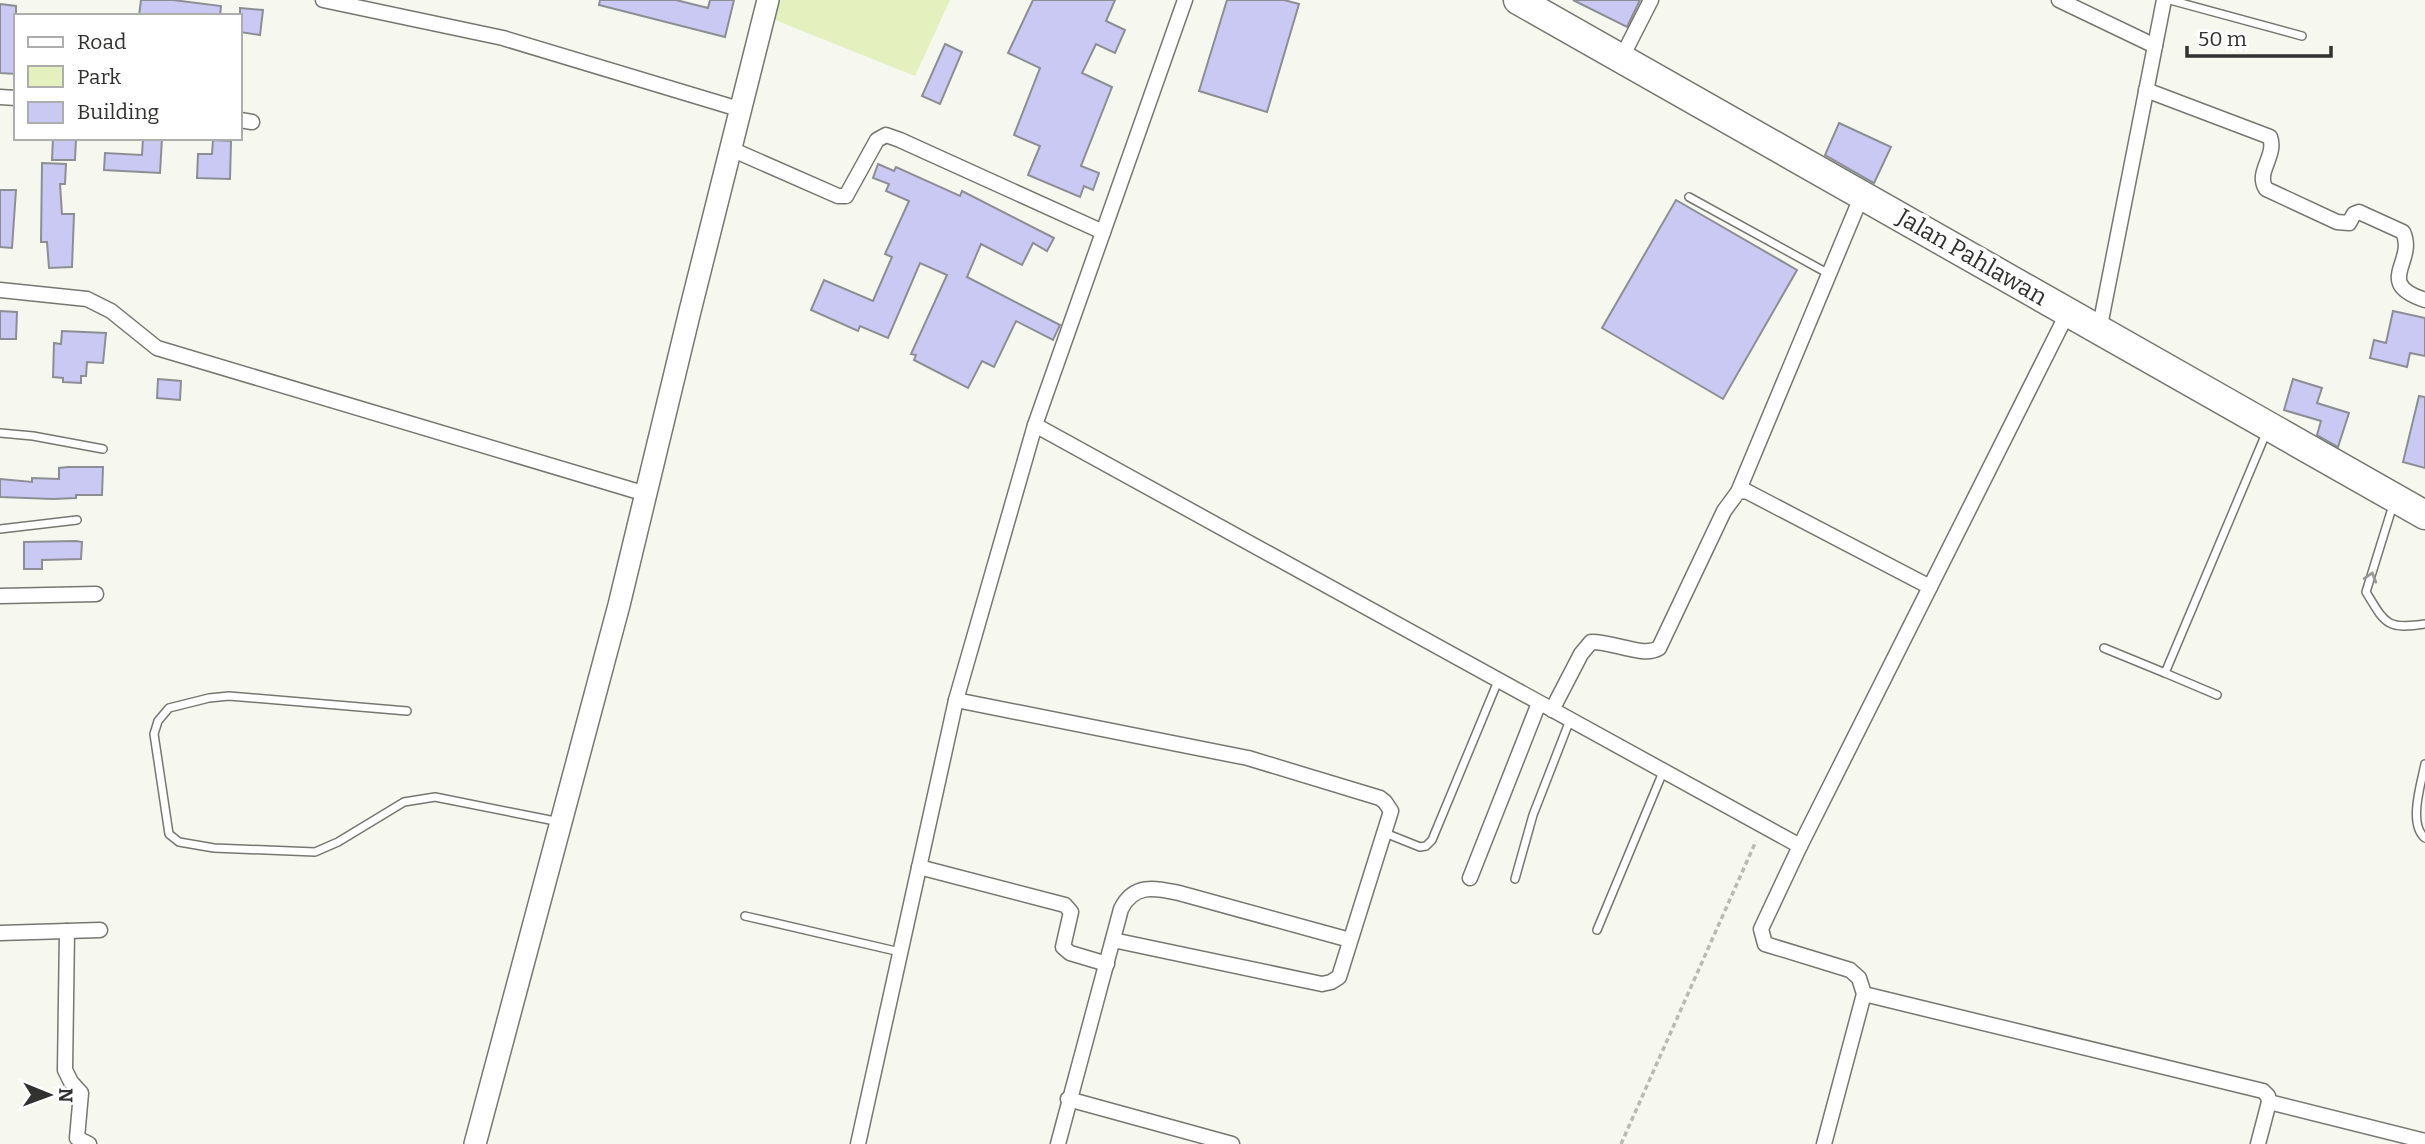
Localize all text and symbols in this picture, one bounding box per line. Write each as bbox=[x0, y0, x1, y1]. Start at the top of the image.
legend bbox=[14, 14, 242, 140]
scale bar bbox=[2187, 14, 2330, 58]
text: 50 m bbox=[2198, 26, 2247, 52]
text: Road bbox=[77, 29, 126, 55]
text: Park bbox=[77, 64, 121, 90]
text: Building bbox=[77, 99, 160, 125]
street label: Jalan Pahlawan bbox=[1891, 202, 2052, 311]
one-way arrow bbox=[2362, 571, 2377, 583]
north arrow bbox=[14, 1060, 84, 1130]
text: N bbox=[54, 1088, 77, 1103]

